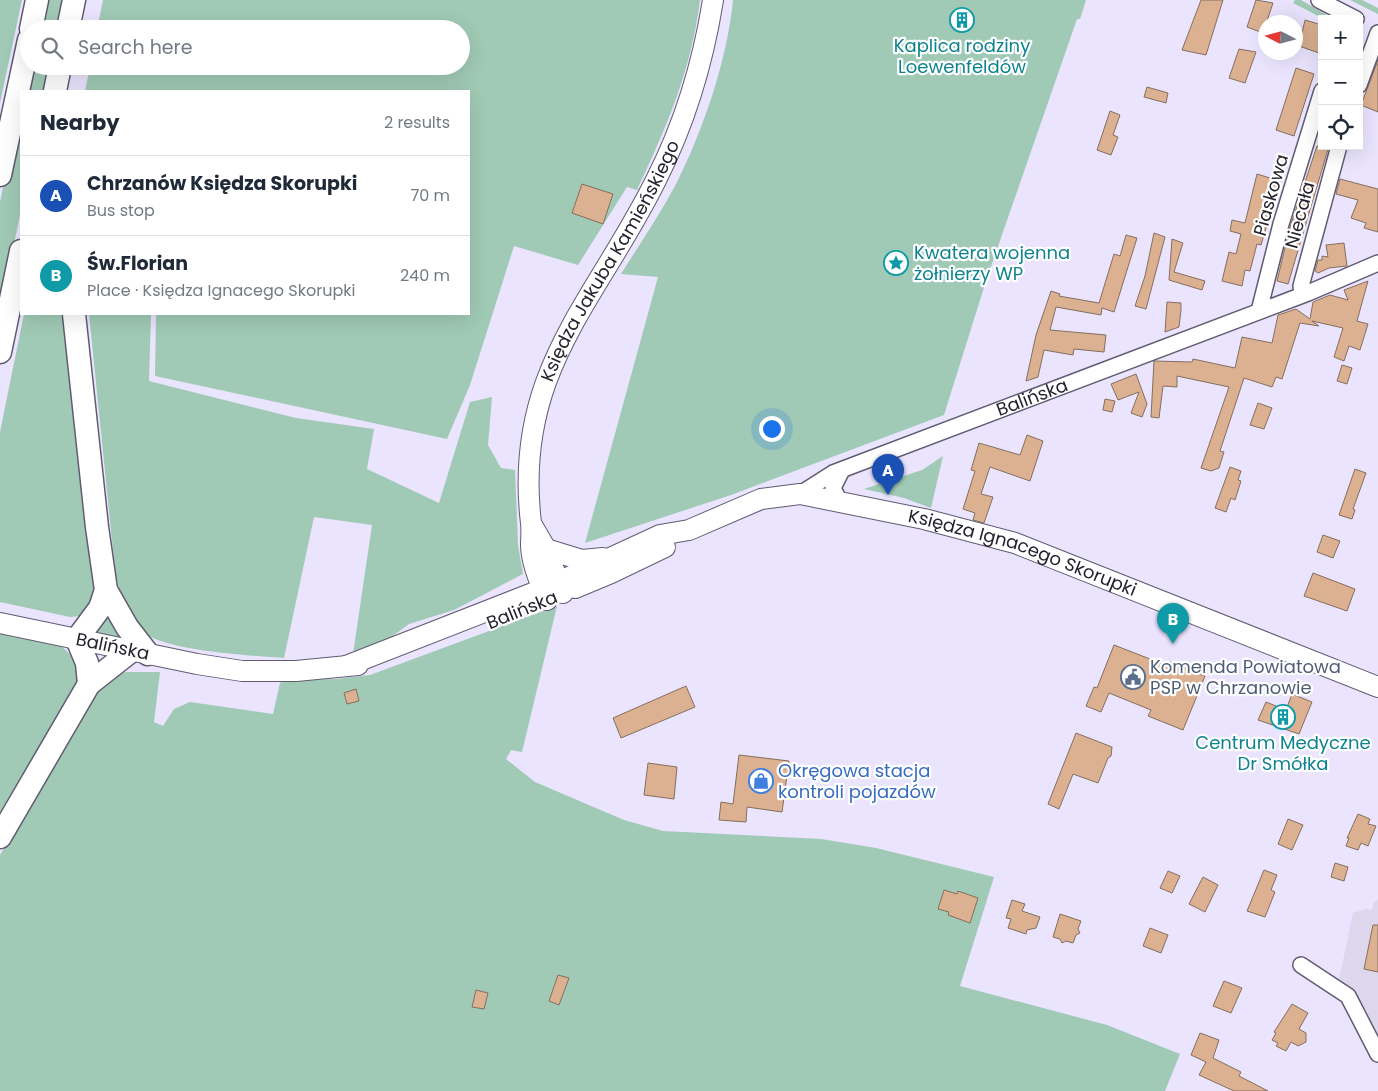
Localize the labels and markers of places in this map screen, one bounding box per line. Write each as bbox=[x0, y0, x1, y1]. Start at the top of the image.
building icon: Kaplica rodziny Loewenfeldów bbox=[949, 7, 975, 33]
place label: Kaplica rodziny Loewenfeldów bbox=[894, 33, 1030, 79]
place label: Kwatera wojenna żołnierzy WP bbox=[914, 240, 1070, 286]
place icon: Kwatera wojenna żołnierzy WP bbox=[883, 250, 909, 276]
pin: A bbox=[872, 454, 904, 495]
pin: B bbox=[1157, 603, 1189, 644]
place label: Komenda Powiatowa PSP w Chrzanowie bbox=[1150, 654, 1341, 700]
public building icon: Komenda Powiatowa PSP w Chrzanowie bbox=[1120, 664, 1146, 690]
building icon: Centrum Medyczne Dr Smółka bbox=[1270, 704, 1296, 730]
place label: Centrum Medyczne Dr Smółka bbox=[1195, 730, 1371, 776]
place label: Okręgowa stacja kontroli pojazdów bbox=[778, 758, 936, 804]
shop icon: Okręgowa stacja kontroli pojazdów bbox=[748, 768, 774, 794]

